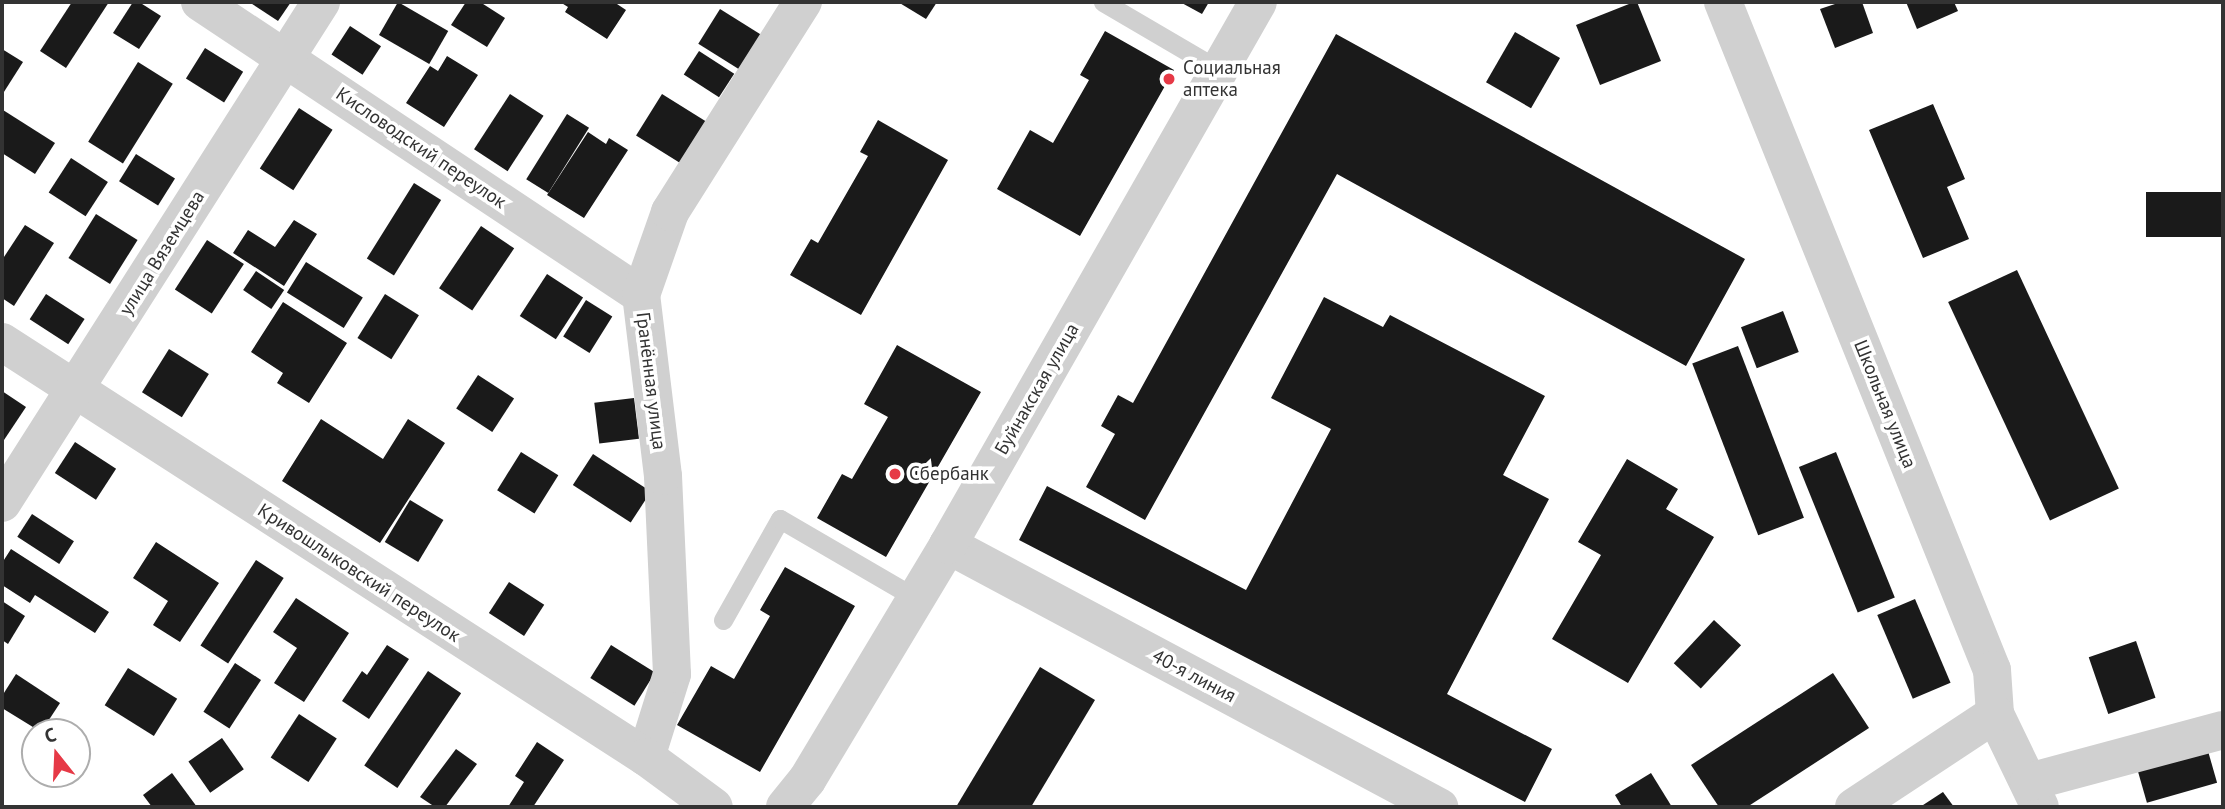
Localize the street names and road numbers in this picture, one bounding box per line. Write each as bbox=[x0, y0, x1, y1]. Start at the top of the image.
street label: Кисловодский переулок bbox=[332, 83, 510, 213]
street label: улица Вяземцева bbox=[114, 186, 210, 320]
street label: Гранённая улица bbox=[631, 311, 671, 451]
street label: Буйнакская улица bbox=[990, 319, 1084, 459]
street label: Школьная улица bbox=[1849, 337, 1921, 471]
street label: Кривошлыковский переулок bbox=[253, 499, 465, 647]
street label: 40-я линия bbox=[1148, 645, 1240, 707]

